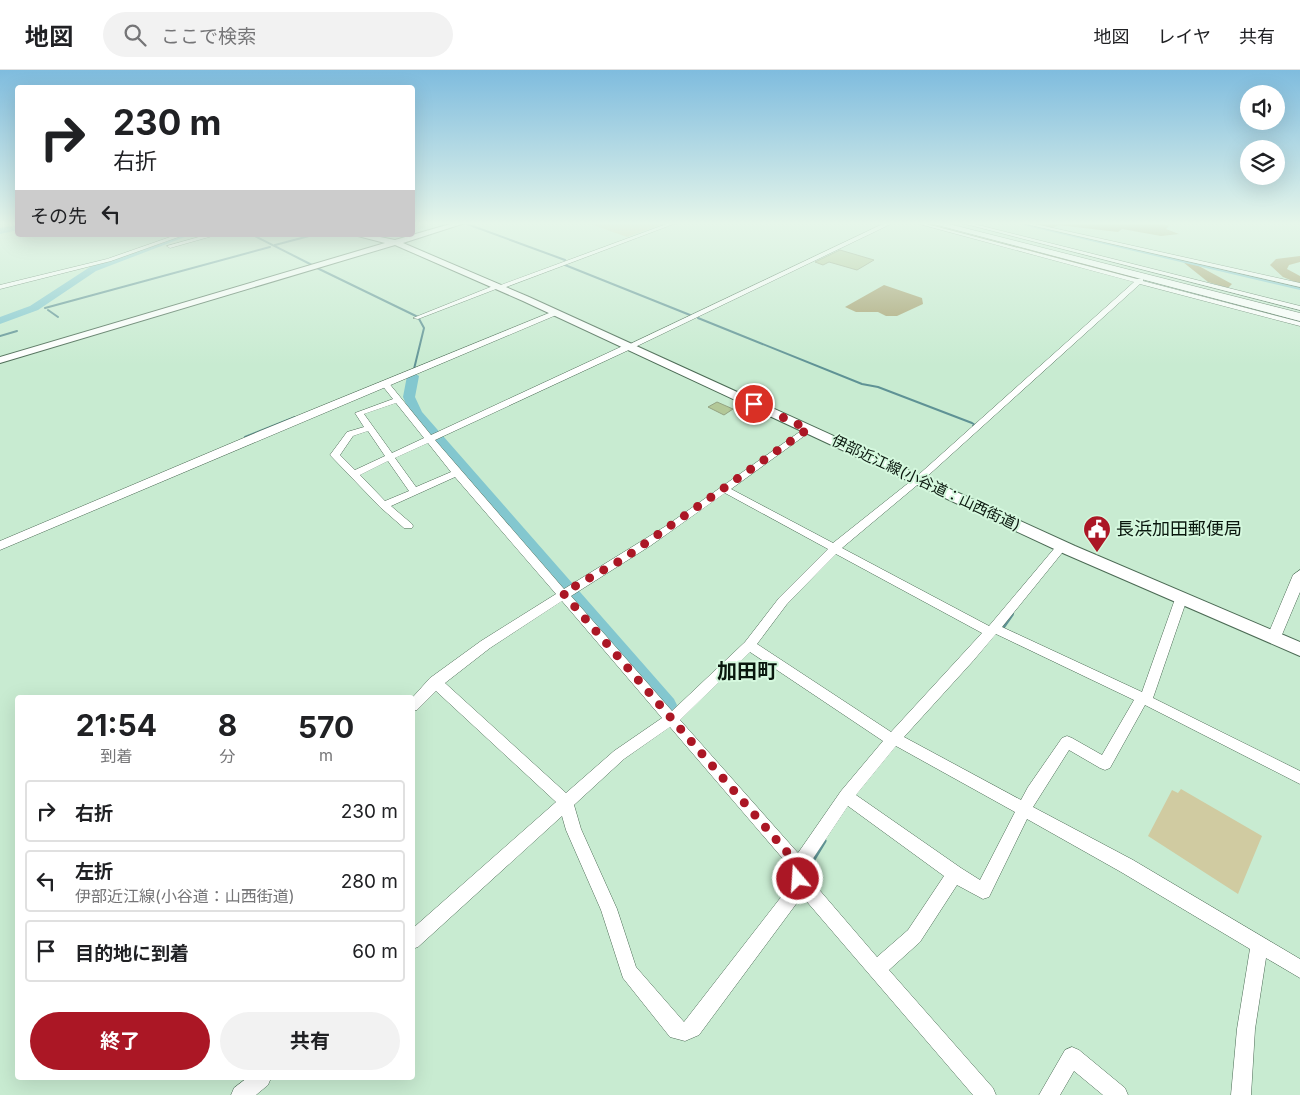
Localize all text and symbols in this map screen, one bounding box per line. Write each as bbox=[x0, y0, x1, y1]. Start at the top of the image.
search box bbox=[103, 12, 453, 57]
icon: search bbox=[121, 21, 149, 49]
text: 地図 bbox=[25, 22, 73, 51]
text: ここで検索 bbox=[161, 25, 256, 48]
text: 地図 bbox=[1094, 26, 1130, 47]
text: レイヤ bbox=[1158, 26, 1211, 47]
text: 共有 bbox=[1239, 26, 1275, 47]
map controls bbox=[1240, 85, 1285, 185]
button: sound bbox=[1240, 85, 1285, 130]
text: 230 m bbox=[113, 101, 221, 143]
icon: right bbox=[30, 105, 95, 170]
button: layers bbox=[1240, 140, 1285, 185]
text: 右折 bbox=[113, 148, 157, 174]
icon: left bbox=[97, 200, 125, 228]
text: その先 bbox=[30, 205, 87, 228]
pin bbox=[733, 383, 775, 425]
icon: arrive bbox=[740, 390, 768, 418]
street label: 伊部近江線(小谷道：山西街道) bbox=[829, 430, 1024, 535]
public building icon: 長浜加田郵便局 bbox=[1082, 514, 1112, 553]
place label: 長浜加田郵便局 bbox=[1116, 518, 1242, 539]
district label: 加田町 bbox=[717, 659, 777, 683]
text: 21:54 bbox=[76, 707, 157, 743]
text: 8 bbox=[218, 707, 237, 743]
text: 570 bbox=[298, 709, 354, 745]
text: m bbox=[319, 745, 333, 765]
text: 到着 bbox=[100, 746, 132, 766]
text: 分 bbox=[219, 746, 235, 766]
icon: right bbox=[32, 797, 60, 825]
text: 230 m bbox=[341, 800, 398, 823]
text: 右折 bbox=[75, 802, 113, 825]
position arrow bbox=[771, 852, 823, 904]
text: 左折 bbox=[75, 860, 113, 883]
icon: left bbox=[32, 867, 60, 895]
text: 280 m bbox=[341, 870, 398, 893]
text: 伊部近江線(小谷道：山西街道) bbox=[75, 886, 295, 906]
icon: arrive bbox=[32, 937, 60, 965]
text: 60 m bbox=[352, 940, 398, 963]
text: 目的地に到着 bbox=[75, 942, 189, 965]
button: 終了 bbox=[30, 1012, 210, 1070]
button: 共有 bbox=[220, 1012, 400, 1070]

